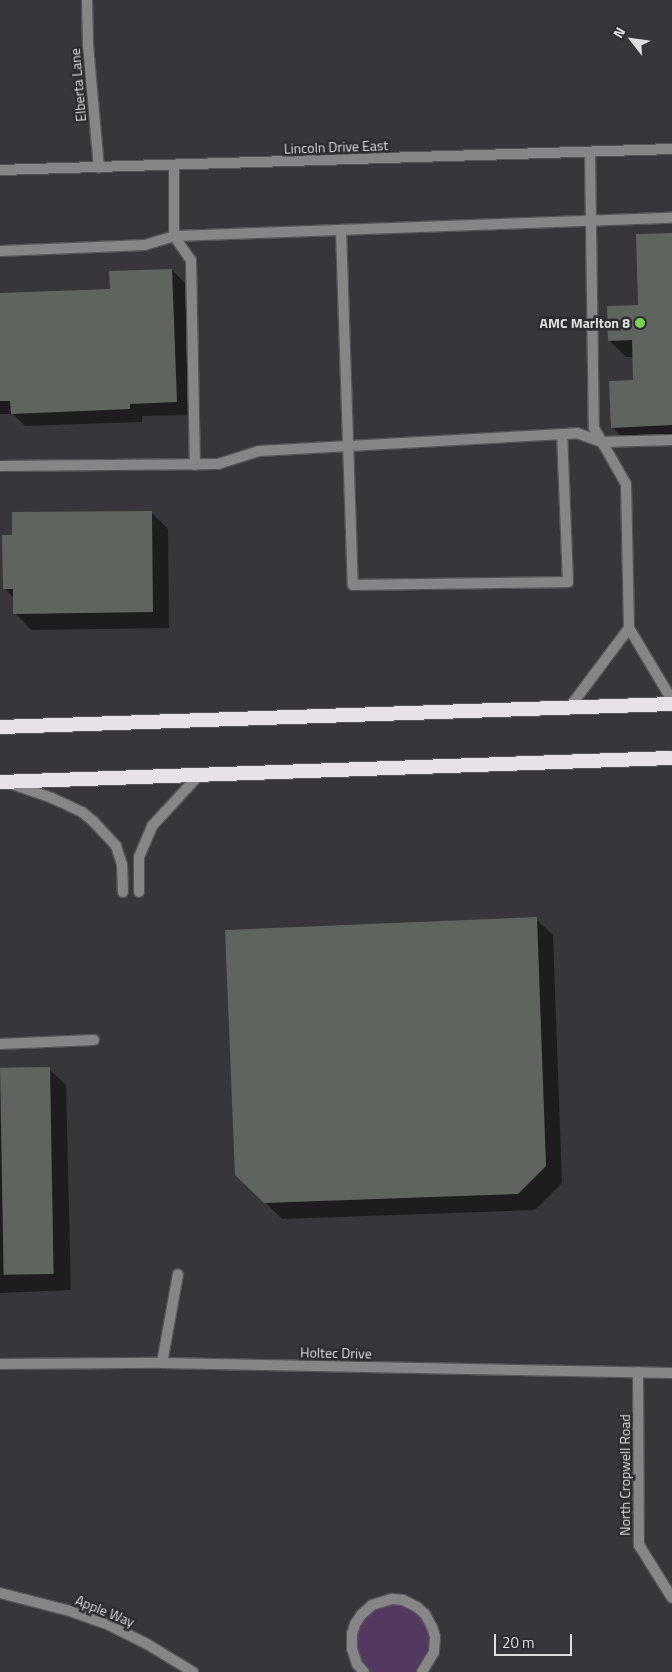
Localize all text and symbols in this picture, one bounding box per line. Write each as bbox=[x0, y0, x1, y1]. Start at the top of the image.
north arrow bbox=[607, 15, 657, 65]
text: N bbox=[607, 23, 630, 42]
street label: Elberta Lane bbox=[66, 48, 90, 122]
street label: Lincoln Drive East bbox=[284, 137, 388, 157]
place label: AMC Marlton 8 bbox=[540, 315, 630, 331]
marker: AMC Marlton 8 bbox=[634, 317, 646, 329]
street label: Holtec Drive bbox=[300, 1344, 372, 1362]
street label: North Cropwell Road bbox=[617, 1414, 633, 1536]
street label: Apple Way bbox=[73, 1592, 137, 1630]
scale bar bbox=[497, 1624, 574, 1656]
text: 20 m bbox=[502, 1631, 535, 1654]

